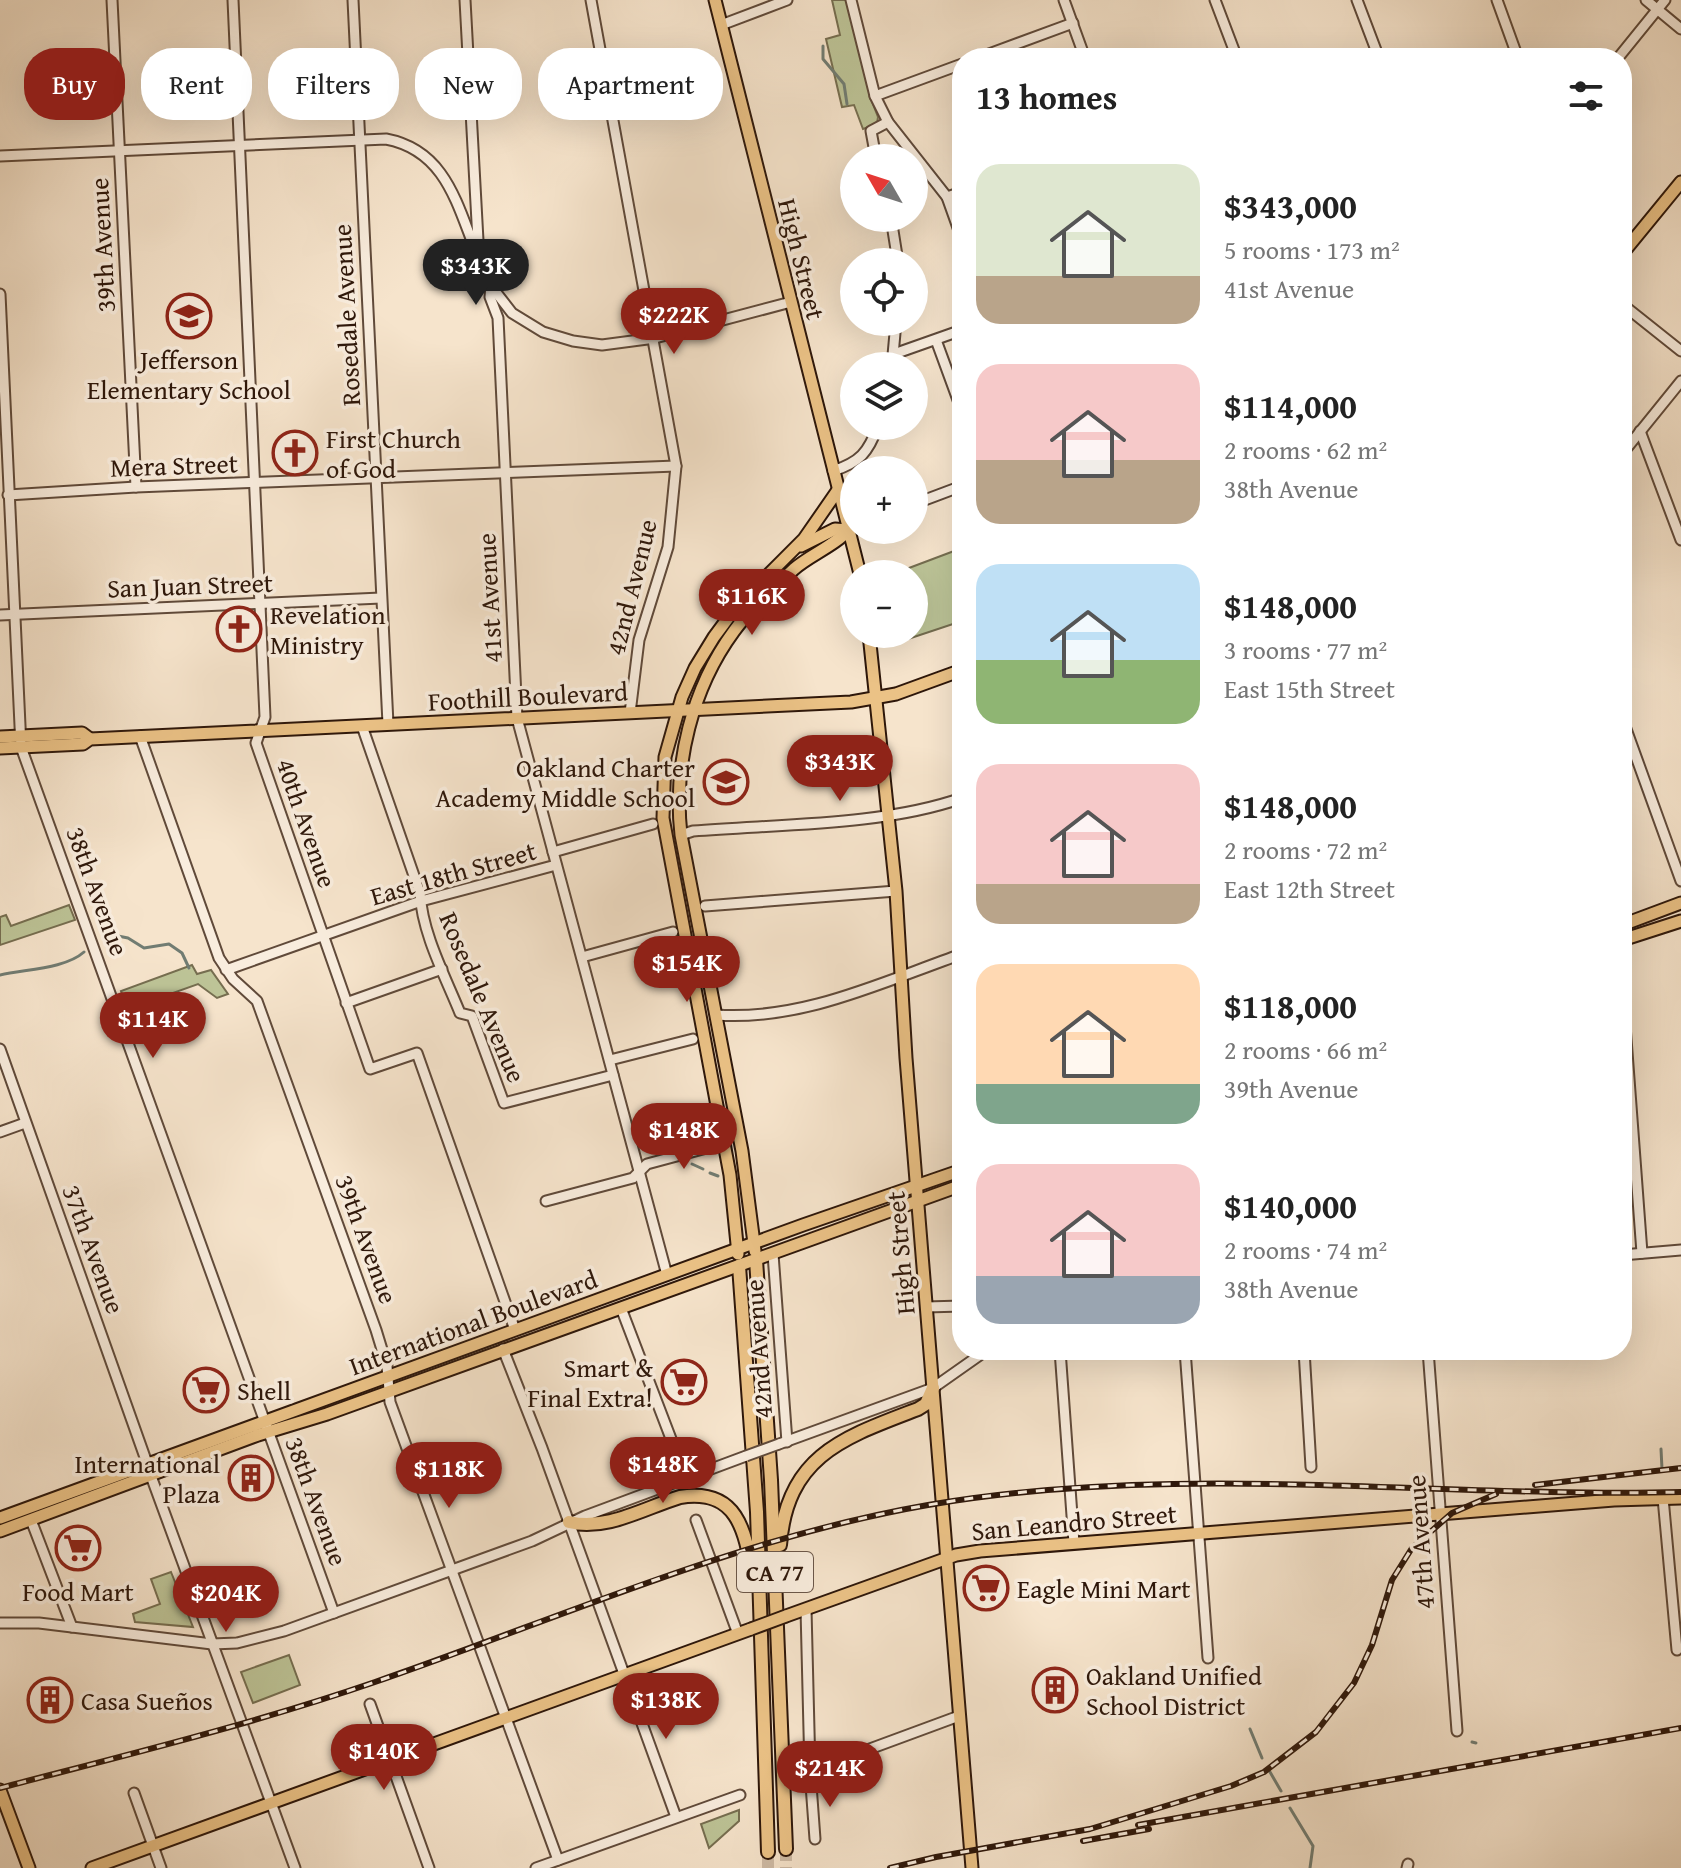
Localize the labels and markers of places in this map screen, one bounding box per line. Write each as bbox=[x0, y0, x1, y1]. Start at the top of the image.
pin: $343K bbox=[420, 239, 532, 307]
pin: $222K bbox=[618, 288, 730, 356]
school or university icon: Jefferson Elementary School bbox=[165, 292, 213, 340]
place label: Jefferson Elementary School bbox=[87, 340, 291, 409]
place label: First Church of God bbox=[326, 419, 461, 488]
church icon: First Church of God bbox=[271, 429, 319, 477]
pin: $116K bbox=[696, 569, 808, 637]
place label: Revelation Ministry bbox=[270, 595, 386, 664]
church icon: Revelation Ministry bbox=[215, 605, 263, 653]
pin: $343K bbox=[784, 735, 896, 803]
place label: Oakland Charter Academy Middle School bbox=[436, 748, 695, 817]
school or university icon: Oakland Charter Academy Middle School bbox=[702, 758, 750, 806]
pin: $154K bbox=[631, 936, 743, 1004]
pin: $114K bbox=[97, 992, 209, 1060]
pin: $148K bbox=[628, 1103, 740, 1171]
place label: Smart & Final Extra! bbox=[527, 1348, 653, 1417]
supermarket icon: Smart & Final Extra! bbox=[660, 1358, 708, 1406]
supermarket icon: Shell bbox=[182, 1366, 230, 1414]
place label: Shell bbox=[237, 1371, 291, 1410]
pin: $148K bbox=[607, 1437, 719, 1505]
pin: $118K bbox=[393, 1442, 505, 1510]
place label: International Plaza bbox=[74, 1444, 221, 1513]
building icon: International Plaza bbox=[227, 1454, 275, 1502]
supermarket icon: Food Mart bbox=[54, 1524, 102, 1572]
supermarket icon: Eagle Mini Mart bbox=[962, 1564, 1010, 1612]
pin: $204K bbox=[170, 1566, 282, 1634]
place label: Eagle Mini Mart bbox=[1017, 1569, 1190, 1608]
place label: Food Mart bbox=[22, 1572, 134, 1611]
place label: Oakland Unified School District bbox=[1086, 1656, 1262, 1725]
building icon: Oakland Unified School District bbox=[1031, 1666, 1079, 1714]
pin: $138K bbox=[610, 1673, 722, 1741]
building icon: Casa Sueños bbox=[26, 1676, 74, 1724]
place label: Casa Sueños bbox=[81, 1681, 213, 1720]
pin: $140K bbox=[328, 1724, 440, 1792]
pin: $214K bbox=[774, 1741, 886, 1809]

